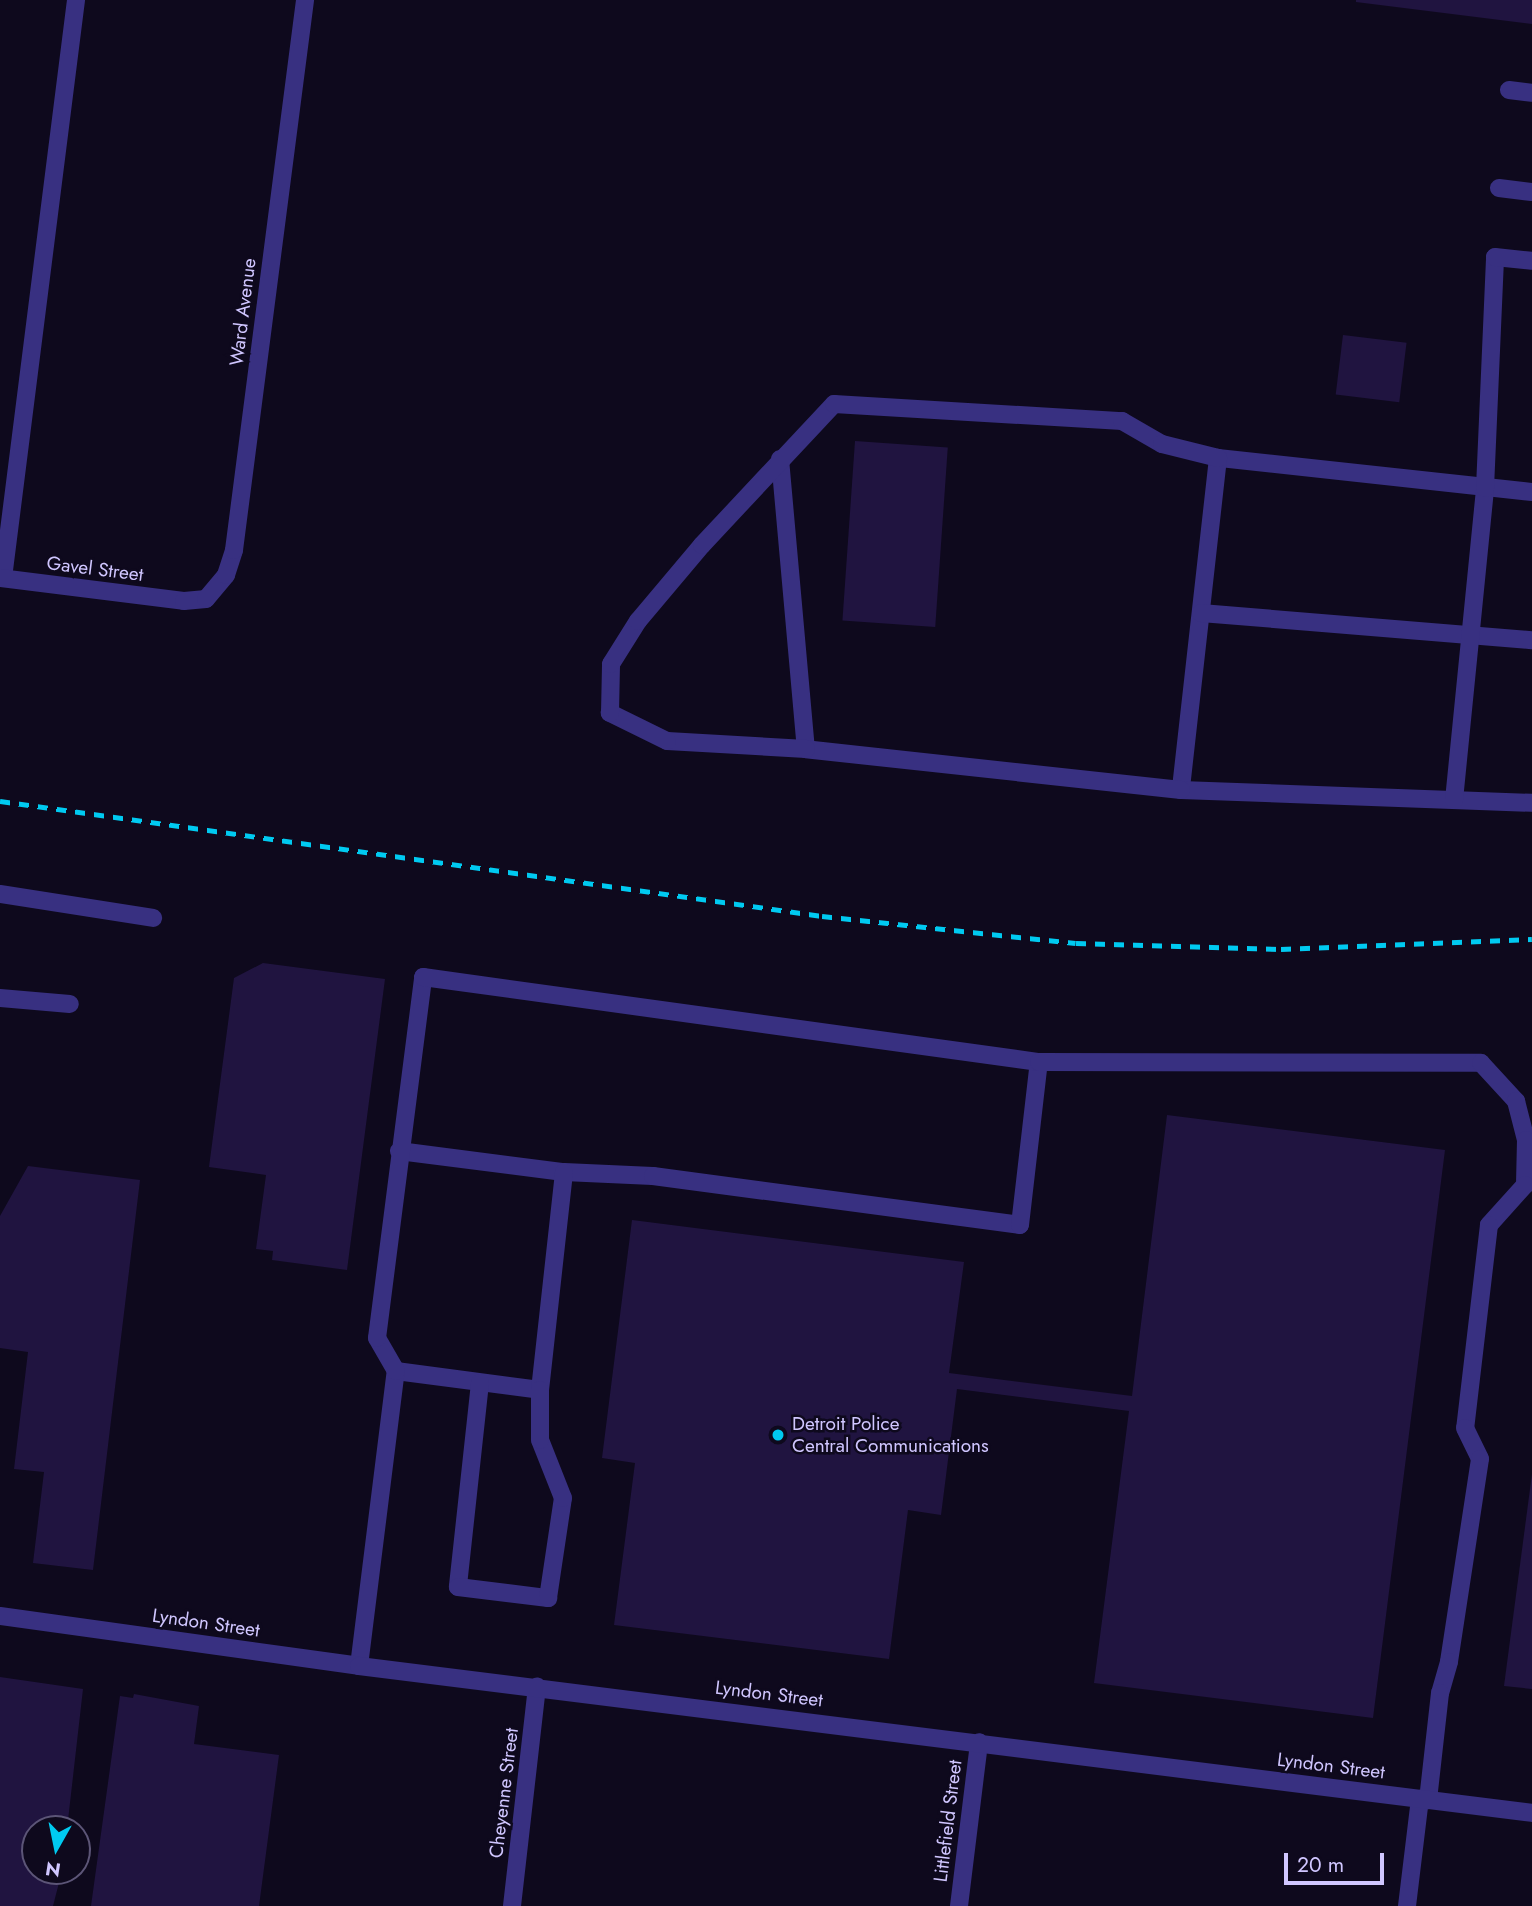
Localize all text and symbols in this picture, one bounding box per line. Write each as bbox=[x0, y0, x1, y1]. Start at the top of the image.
street label: Ward Avenue bbox=[225, 257, 261, 367]
street label: Gavel Street bbox=[45, 552, 145, 586]
place label: Detroit Police Central Communications bbox=[792, 1413, 989, 1457]
marker: Detroit Police Central Communications bbox=[770, 1427, 786, 1443]
street label: Lyndon Street bbox=[151, 1604, 261, 1642]
street label: Lyndon Street bbox=[714, 1676, 824, 1712]
street label: Cheyenne Street bbox=[485, 1727, 523, 1859]
street label: Lyndon Street bbox=[1276, 1748, 1386, 1784]
street label: Littlefield Street bbox=[929, 1758, 967, 1884]
north arrow bbox=[21, 1815, 91, 1885]
scale bar bbox=[1287, 1840, 1387, 1884]
text: 20 m bbox=[1297, 1850, 1344, 1880]
text: N bbox=[43, 1855, 63, 1884]

